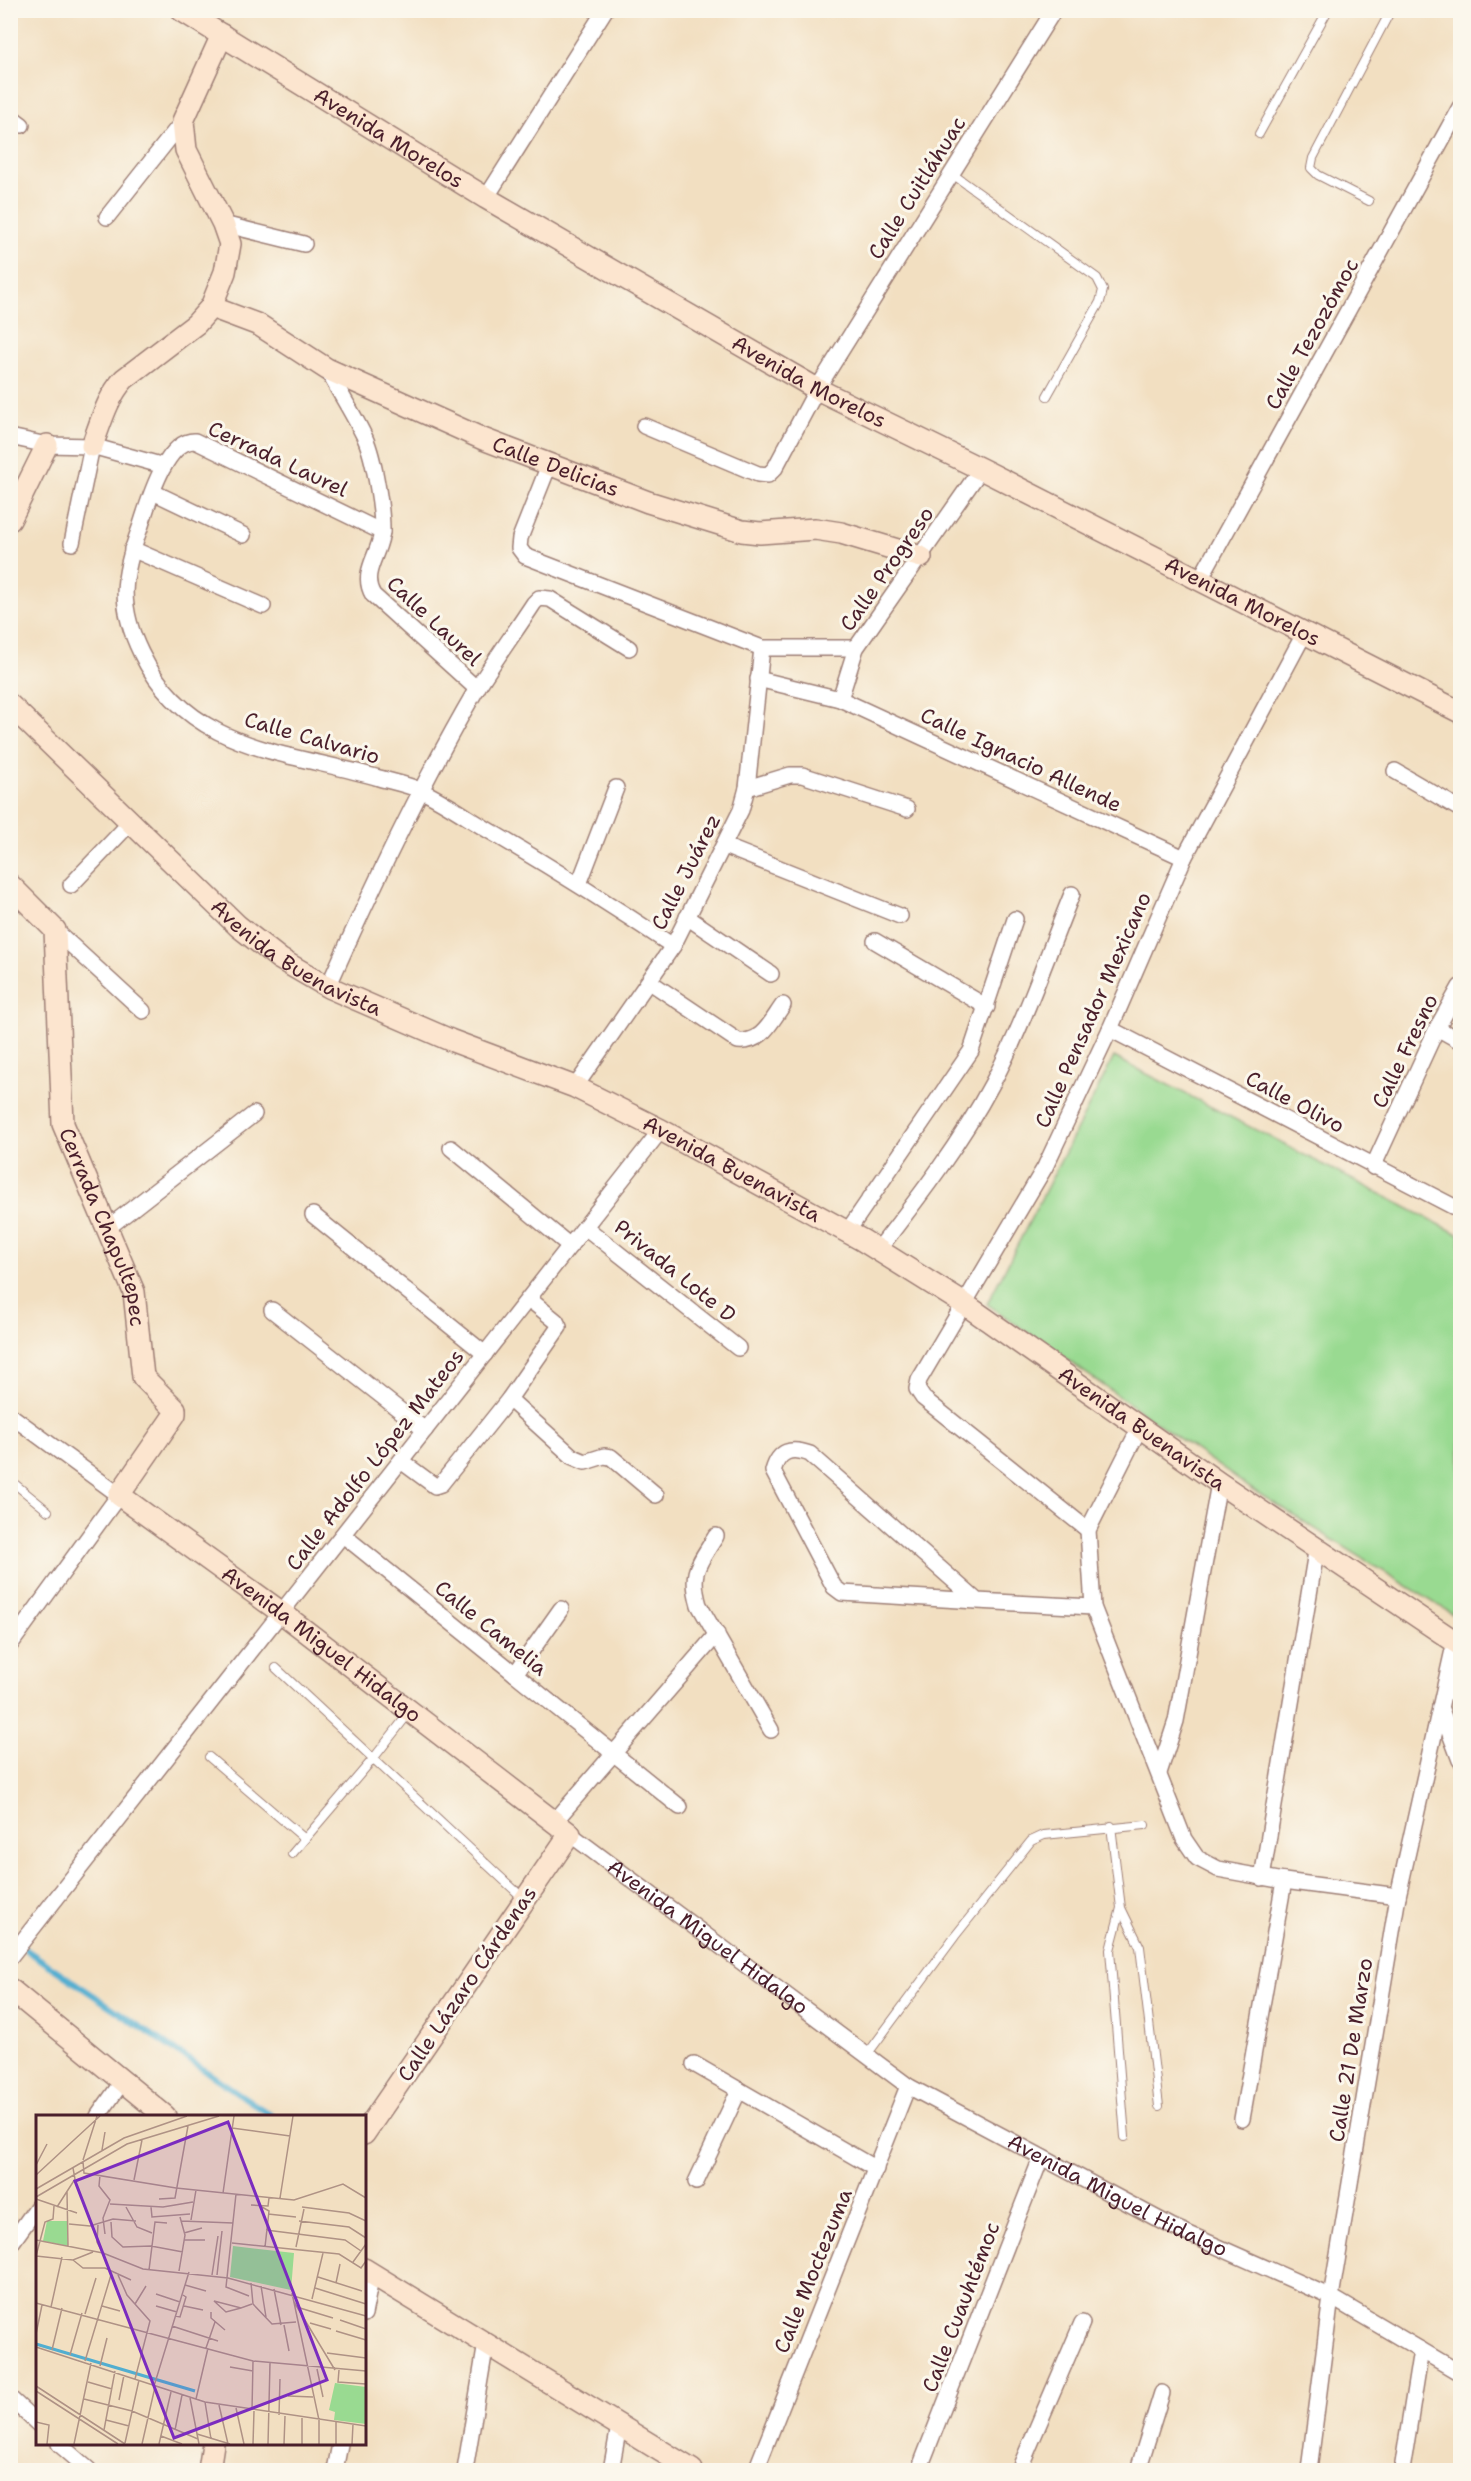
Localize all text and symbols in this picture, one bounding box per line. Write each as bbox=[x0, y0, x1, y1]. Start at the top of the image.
street label: Avenida Morelos bbox=[308, 81, 469, 195]
street label: Calle Cuitláhuac bbox=[862, 111, 972, 265]
street label: Calle Tezozómoc bbox=[1259, 253, 1365, 415]
street label: Avenida Morelos bbox=[727, 329, 891, 435]
street label: Cerrada Laurel bbox=[204, 414, 353, 504]
street label: Calle Delicias bbox=[488, 430, 623, 504]
street label: Calle Progreso bbox=[834, 501, 940, 637]
street label: Avenida Morelos bbox=[1160, 550, 1325, 653]
street label: Calle Laurel bbox=[381, 570, 488, 673]
street label: Calle Ignacio Allende bbox=[916, 701, 1126, 819]
street label: Calle Calvario bbox=[241, 705, 383, 771]
street label: Calle Juárez bbox=[645, 809, 727, 935]
street label: Calle Pensador Mexicano bbox=[1028, 888, 1158, 1132]
street label: Avenida Buenavista bbox=[205, 893, 386, 1023]
street label: Calle Fresno bbox=[1365, 989, 1445, 1113]
street label: Calle Olivo bbox=[1241, 1064, 1349, 1140]
street label: Avenida Buenavista bbox=[638, 1109, 826, 1229]
street label: Cerrada Chapultepec bbox=[52, 1124, 152, 1328]
street label: Privada Lote D bbox=[608, 1213, 742, 1329]
street label: Calle Adolfo López Mateos bbox=[280, 1343, 470, 1577]
street label: Avenida Buenavista bbox=[1052, 1360, 1231, 1497]
street label: Avenida Miguel Hidalgo bbox=[216, 1560, 427, 1729]
street label: Calle Camelia bbox=[429, 1574, 553, 1682]
street label: Avenida Miguel Hidalgo bbox=[602, 1853, 814, 2021]
street label: Calle Lázaro Cárdenas bbox=[391, 1881, 543, 2087]
street label: Calle 21 De Marzo bbox=[1323, 1956, 1379, 2144]
inset map bbox=[36, 2115, 366, 2445]
street label: Avenida Miguel Hidalgo bbox=[1003, 2127, 1232, 2263]
street label: Calle Moctezuma bbox=[767, 2185, 859, 2357]
street label: Calle Cuauhtémoc bbox=[916, 2218, 1006, 2396]

